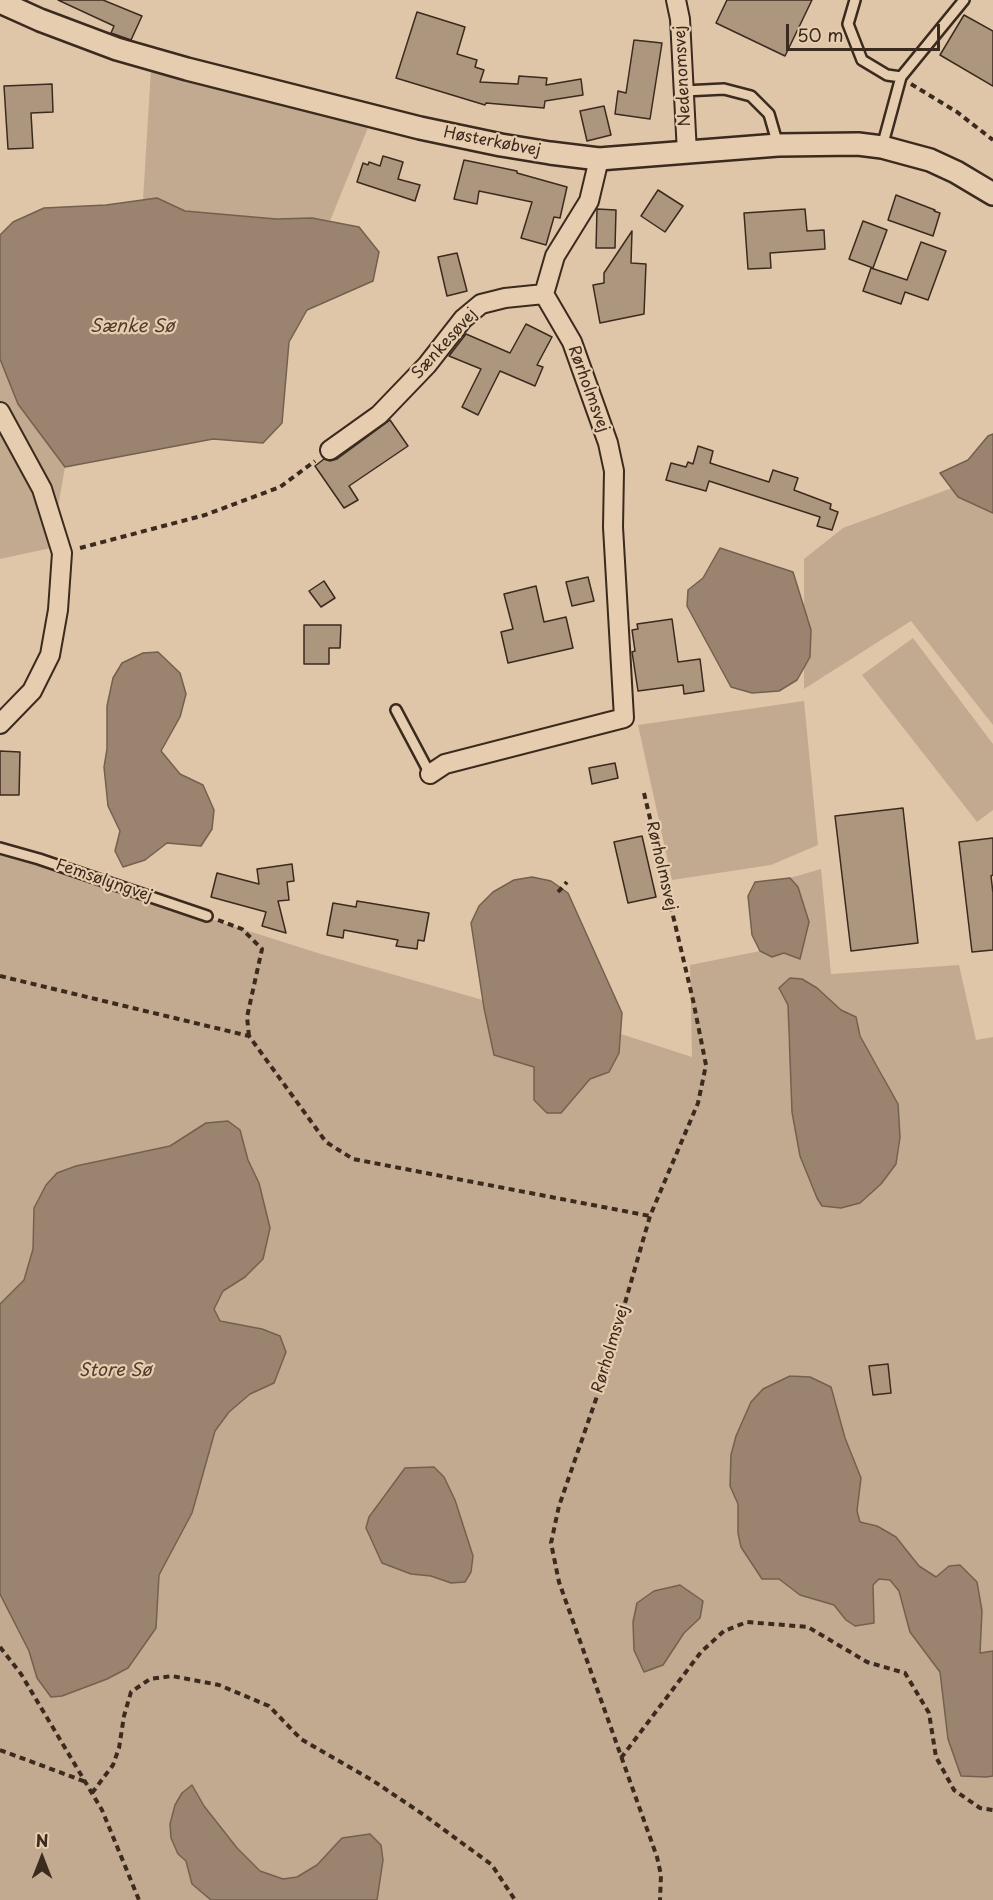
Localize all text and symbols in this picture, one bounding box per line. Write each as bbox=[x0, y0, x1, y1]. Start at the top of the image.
scale bar bbox=[789, 12, 944, 50]
text: 50 m bbox=[797, 21, 844, 48]
street label: Nedenomsvej bbox=[671, 25, 695, 127]
street label: Høsterkøbvej bbox=[442, 123, 542, 161]
street label: Sænkesøvej bbox=[408, 305, 482, 383]
water label: Sænke Sø bbox=[90, 316, 174, 338]
street label: Rørholmsvej bbox=[563, 343, 613, 435]
street label: Rørholmsvej bbox=[641, 819, 681, 913]
street label: Femsølyngvej bbox=[53, 855, 155, 907]
street label: Rørholmsvej bbox=[588, 1303, 634, 1395]
water label: Store Sø bbox=[79, 1360, 151, 1382]
north arrow bbox=[12, 1828, 72, 1888]
text: N bbox=[36, 1828, 48, 1852]

